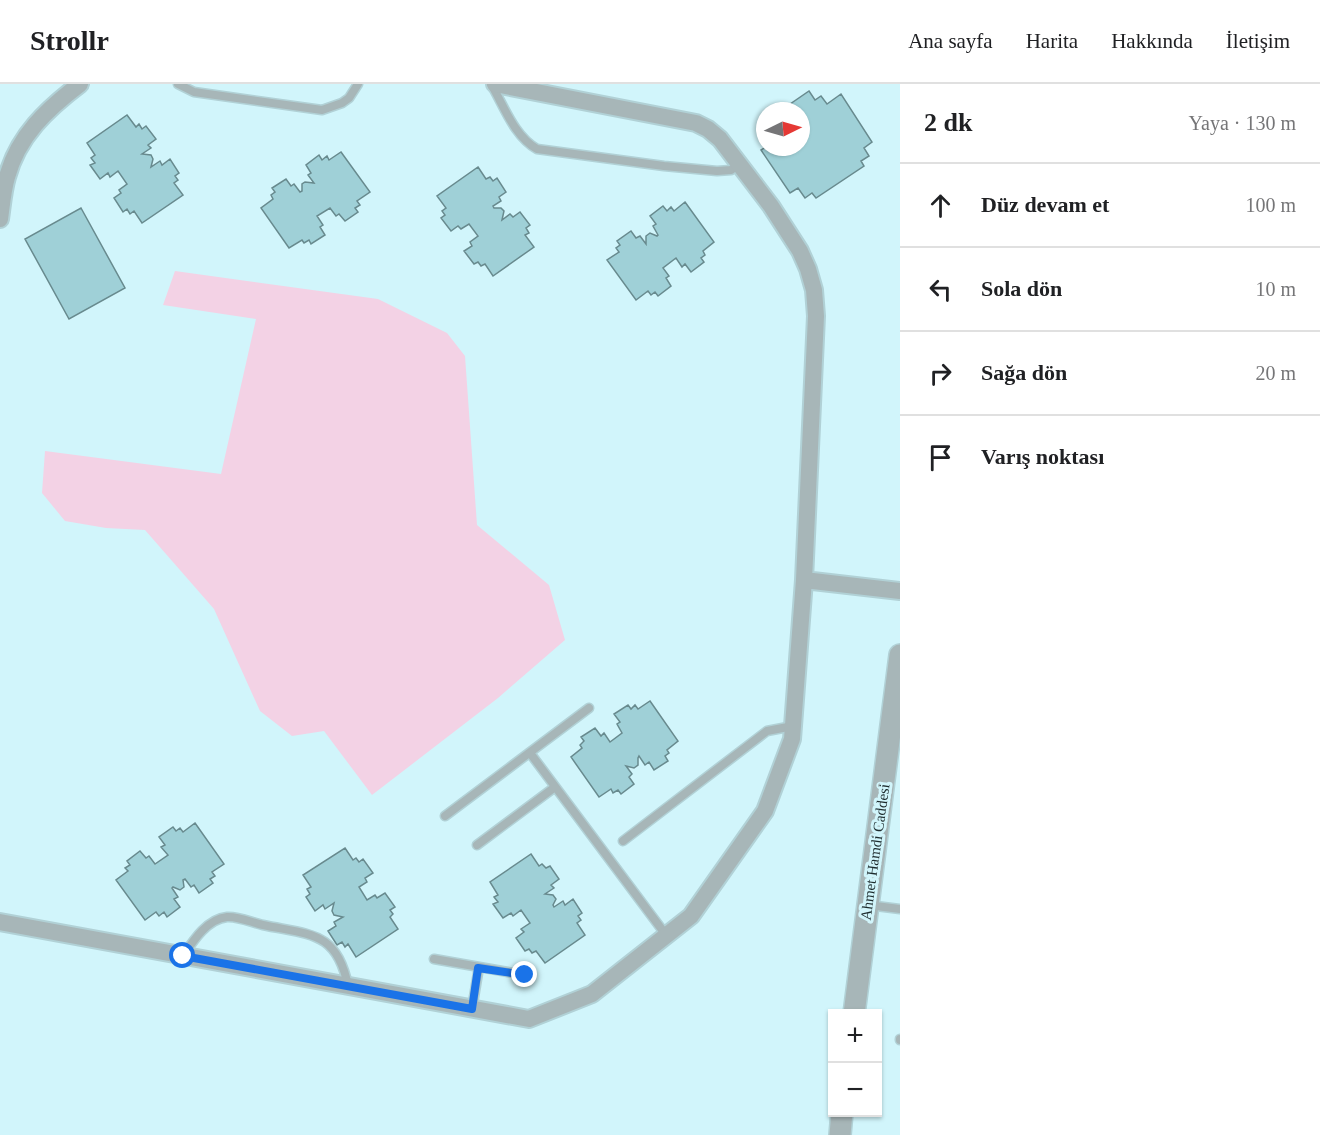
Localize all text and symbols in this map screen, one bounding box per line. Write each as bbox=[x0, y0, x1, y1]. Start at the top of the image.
text: Strollr bbox=[30, 25, 109, 56]
text: Ana sayfa bbox=[908, 29, 993, 53]
text: Harita bbox=[1026, 29, 1078, 53]
text: Hakkında bbox=[1111, 29, 1193, 53]
text: İletişim bbox=[1226, 29, 1290, 53]
north arrow bbox=[756, 102, 810, 156]
text: 2 dk bbox=[924, 108, 972, 137]
text: Yaya · 130 m bbox=[1189, 112, 1296, 134]
icon: ahead bbox=[924, 189, 957, 222]
text: Düz devam et bbox=[981, 192, 1109, 217]
text: 100 m bbox=[1245, 194, 1296, 216]
icon: left bbox=[924, 273, 957, 306]
text: Sola dön bbox=[981, 276, 1062, 301]
text: 10 m bbox=[1255, 278, 1296, 300]
icon: right bbox=[924, 357, 957, 390]
text: Sağa dön bbox=[981, 360, 1067, 385]
text: 20 m bbox=[1255, 362, 1296, 384]
icon: arrive bbox=[924, 441, 957, 474]
text: Varış noktası bbox=[981, 444, 1104, 469]
street label: Ahmet Hamdi Caddesi bbox=[858, 783, 892, 921]
route start bbox=[169, 942, 195, 968]
route end bbox=[511, 961, 537, 987]
map controls bbox=[828, 1009, 882, 1117]
button: + bbox=[828, 1009, 882, 1063]
button: − bbox=[828, 1063, 882, 1117]

